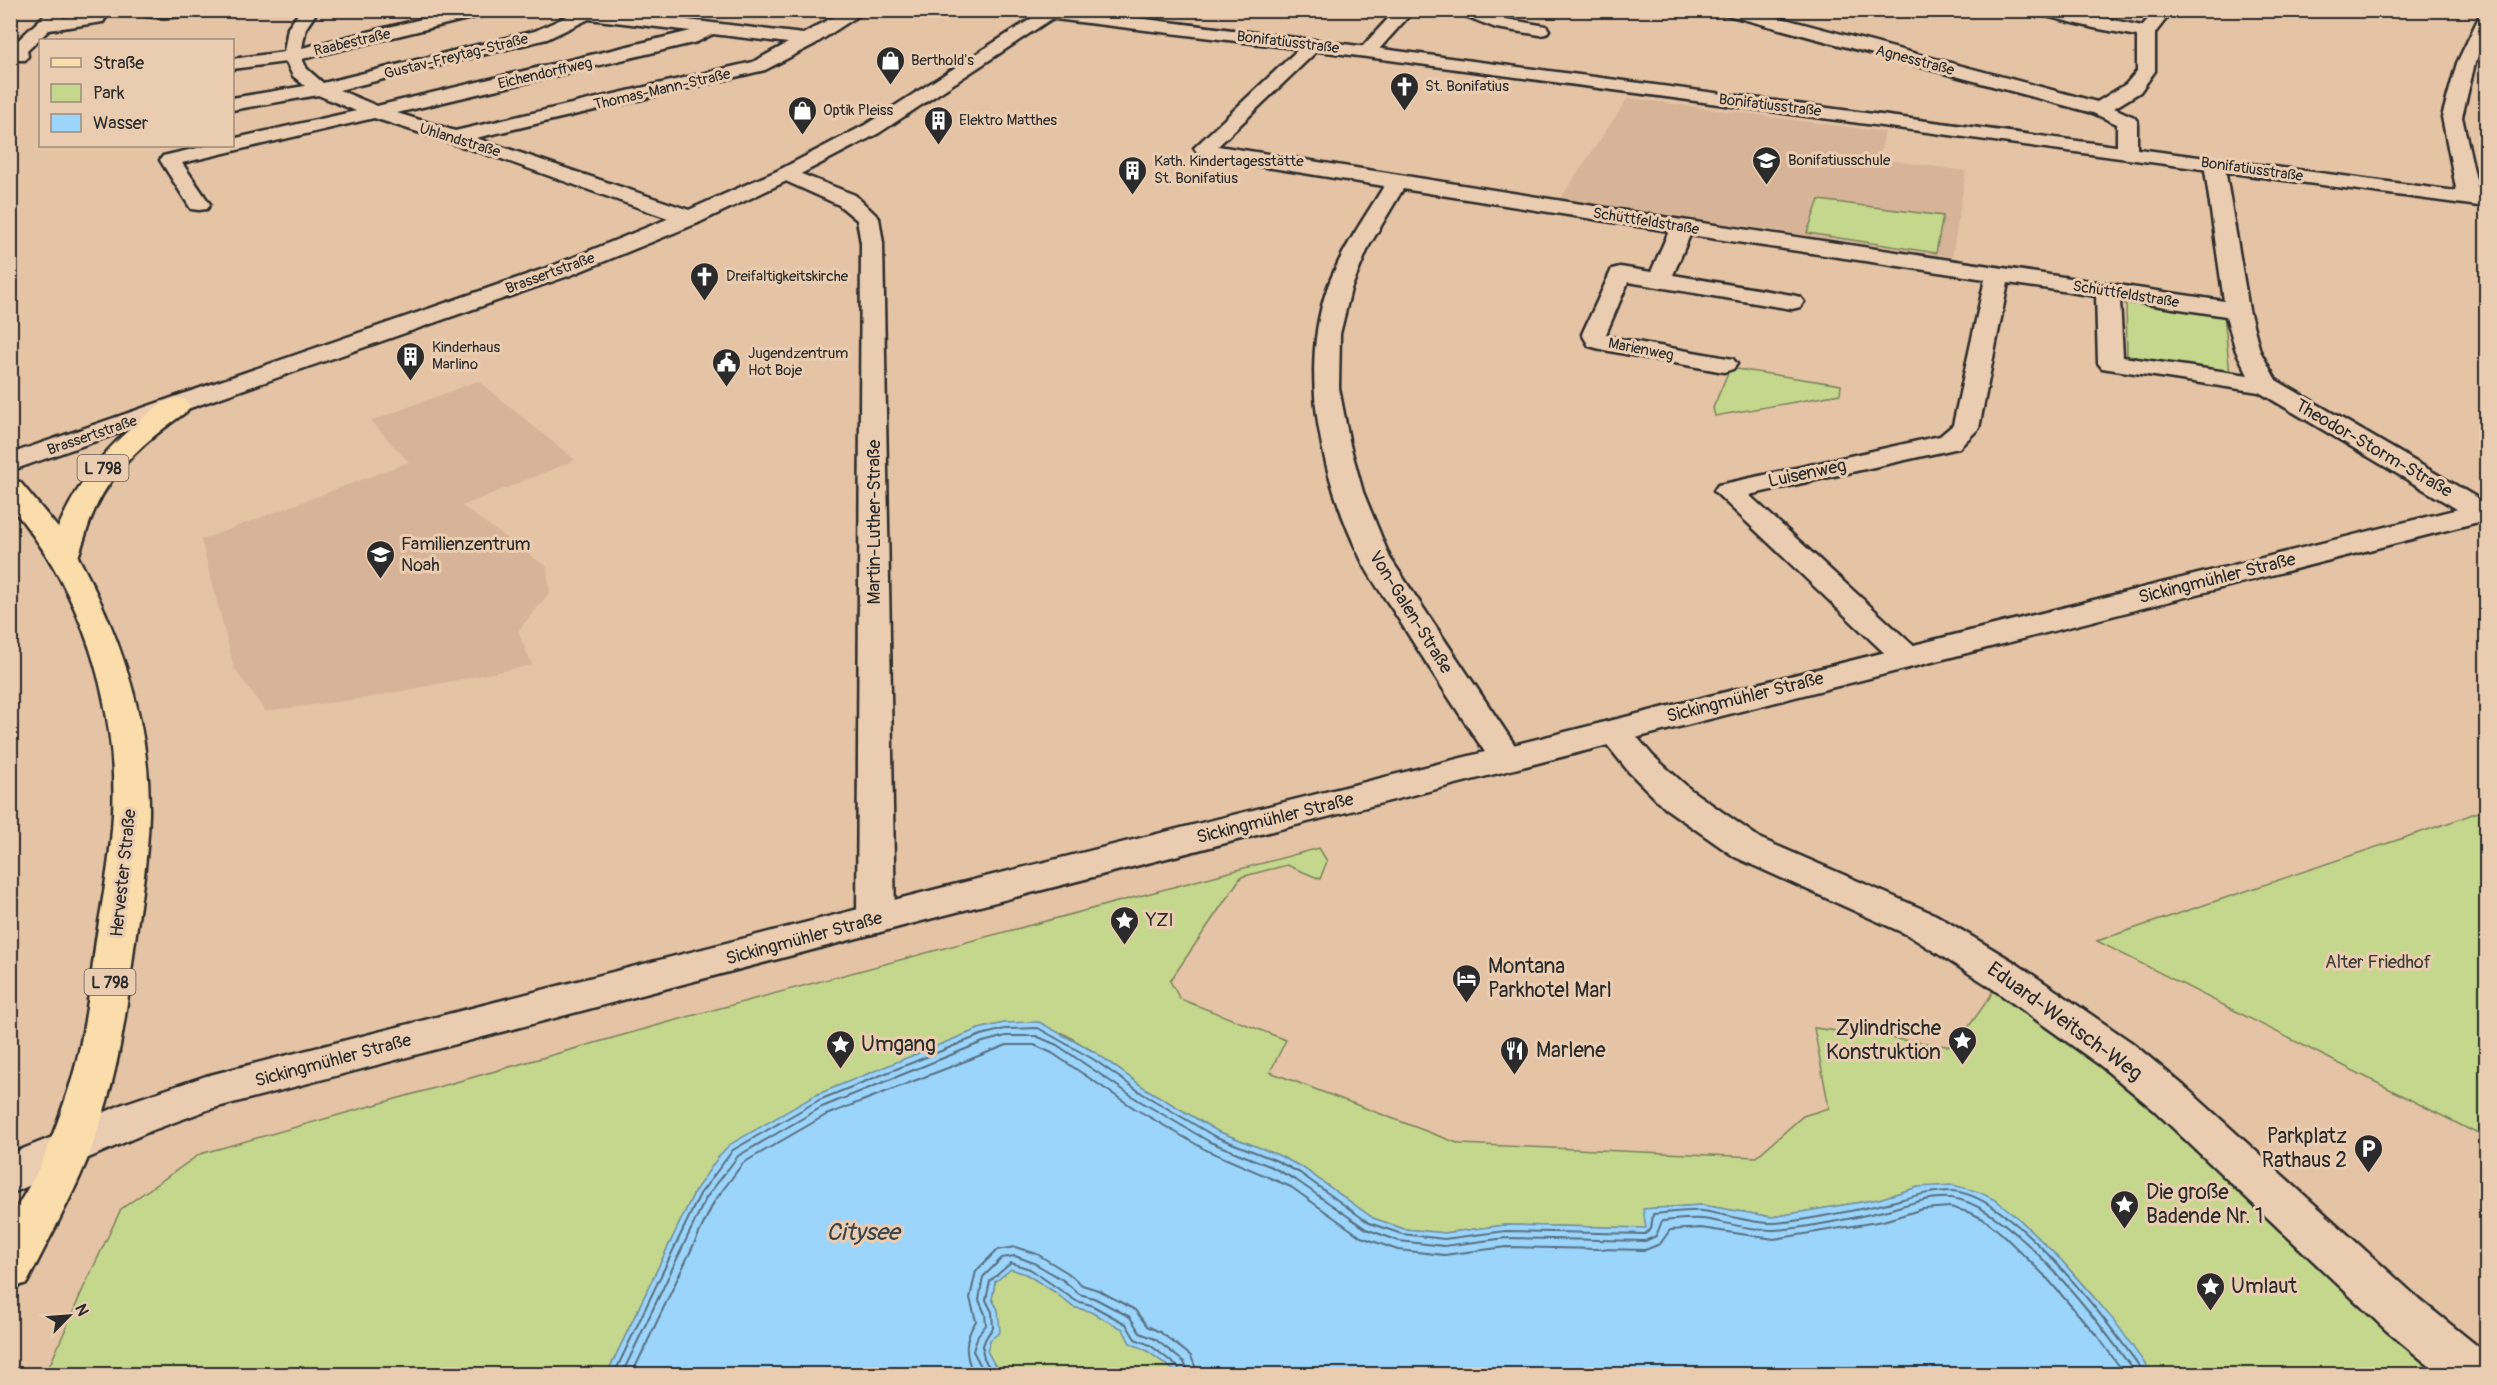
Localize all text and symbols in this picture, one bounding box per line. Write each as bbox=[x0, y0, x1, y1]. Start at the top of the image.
street label: Raabestraße bbox=[312, 24, 393, 61]
street label: Bonifatiusstraße bbox=[1236, 27, 1341, 58]
street label: Gustav-Freytag-Straße bbox=[382, 29, 531, 84]
legend bbox=[39, 39, 234, 147]
street label: Agnesstraße bbox=[1874, 41, 1957, 80]
shop icon: Berthold's bbox=[874, 44, 906, 86]
place label: Berthold's bbox=[911, 51, 974, 70]
text: Straße bbox=[93, 52, 144, 75]
street label: Eichendorffweg bbox=[496, 53, 594, 94]
street label: Thomas-Mann-Straße bbox=[592, 64, 733, 114]
church icon: St. Bonifatius bbox=[1388, 70, 1420, 112]
place label: St. Bonifatius bbox=[1425, 77, 1509, 96]
text: Park bbox=[93, 82, 125, 105]
street label: Bonifatiusstraße bbox=[1718, 90, 1823, 121]
shop icon: Optik Pleiss bbox=[786, 94, 818, 136]
place label: Optik Pleiss bbox=[823, 101, 893, 120]
building icon: Elektro Matthes bbox=[922, 104, 954, 146]
place label: Elektro Matthes bbox=[959, 111, 1057, 130]
text: Wasser bbox=[93, 112, 149, 135]
street label: Uhlandstraße bbox=[417, 119, 503, 162]
school or university icon: Bonifatiusschule bbox=[1751, 144, 1783, 186]
place label: Bonifatiusschule bbox=[1788, 151, 1891, 170]
place label: Kath. Kindertagesstätte St. Bonifatius bbox=[1154, 152, 1304, 188]
street label: Bonifatiusstraße bbox=[2200, 153, 2305, 186]
building icon: Kath. Kindertagesstätte St. Bonifatius bbox=[1117, 154, 1149, 196]
street label: Schüttfeldstraße bbox=[1591, 204, 1701, 239]
street label: Brassertstraße bbox=[503, 248, 598, 298]
church icon: Dreifaltigkeitskirche bbox=[689, 260, 721, 302]
place label: Dreifaltigkeitskirche bbox=[726, 267, 849, 286]
street label: Schüttfeldstraße bbox=[2071, 277, 2181, 312]
street label: Marienweg bbox=[1606, 334, 1675, 365]
place label: Kinderhaus Marlino bbox=[432, 338, 501, 374]
building icon: Kinderhaus Marlino bbox=[395, 340, 427, 382]
place label: Jugendzentrum Hot Boje bbox=[748, 344, 848, 380]
public building icon: Jugendzentrum Hot Boje bbox=[711, 346, 743, 388]
street label: Theodor-Storm-Straße bbox=[2291, 394, 2457, 503]
street label: Brassertstraße bbox=[45, 411, 140, 460]
street label: Martin-Luther-Straße bbox=[863, 439, 886, 605]
street label: Luisenweg bbox=[1766, 454, 1848, 493]
road number: L 798 bbox=[78, 455, 128, 481]
place label: Familienzentrum Noah bbox=[401, 533, 531, 577]
school or university icon: Familienzentrum Noah bbox=[364, 538, 396, 580]
street label: Von-Galen-Straße bbox=[1364, 547, 1458, 678]
street label: Sickingmühler Straße bbox=[2136, 548, 2298, 609]
street label: Sickingmühler Straße bbox=[1664, 667, 1826, 728]
street label: Sickingmühler Straße bbox=[1194, 788, 1356, 849]
street label: Hervester Straße bbox=[105, 808, 142, 938]
place icon: YZI bbox=[1109, 904, 1141, 946]
street label: Sickingmühler Straße bbox=[723, 906, 885, 970]
place label: YZI bbox=[1145, 909, 1174, 932]
park label: Alter Friedhof bbox=[2325, 951, 2432, 974]
place label: Montana Parkhotel Marl bbox=[1488, 953, 1612, 1004]
street label: Eduard-Weitsch-Weg bbox=[1982, 956, 2148, 1087]
hotel icon: Montana Parkhotel Marl bbox=[1451, 962, 1483, 1004]
road number: L 798 bbox=[84, 969, 136, 995]
place label: Zylindrische Konstruktion bbox=[1826, 1015, 1942, 1066]
place icon: Zylindrische Konstruktion bbox=[1946, 1024, 1978, 1066]
street label: Sickingmühler Straße bbox=[252, 1028, 414, 1092]
place icon: Umgang bbox=[824, 1028, 856, 1070]
place label: Umgang bbox=[861, 1031, 936, 1058]
restaurant icon: Marlene bbox=[1499, 1034, 1531, 1076]
place label: Marlene bbox=[1536, 1037, 1606, 1064]
place label: Parkplatz Rathaus 2 bbox=[2262, 1123, 2347, 1174]
parking icon: Parkplatz Rathaus 2 bbox=[2352, 1132, 2384, 1174]
place label: Die große Badende Nr. 1 bbox=[2146, 1179, 2263, 1230]
place icon: Die große Badende Nr. 1 bbox=[2109, 1188, 2141, 1230]
water label: Citysee bbox=[826, 1218, 902, 1247]
place icon: Umlaut bbox=[2194, 1270, 2226, 1312]
place label: Umlaut bbox=[2231, 1273, 2297, 1300]
north arrow bbox=[39, 1286, 99, 1346]
text: N bbox=[70, 1301, 93, 1319]

